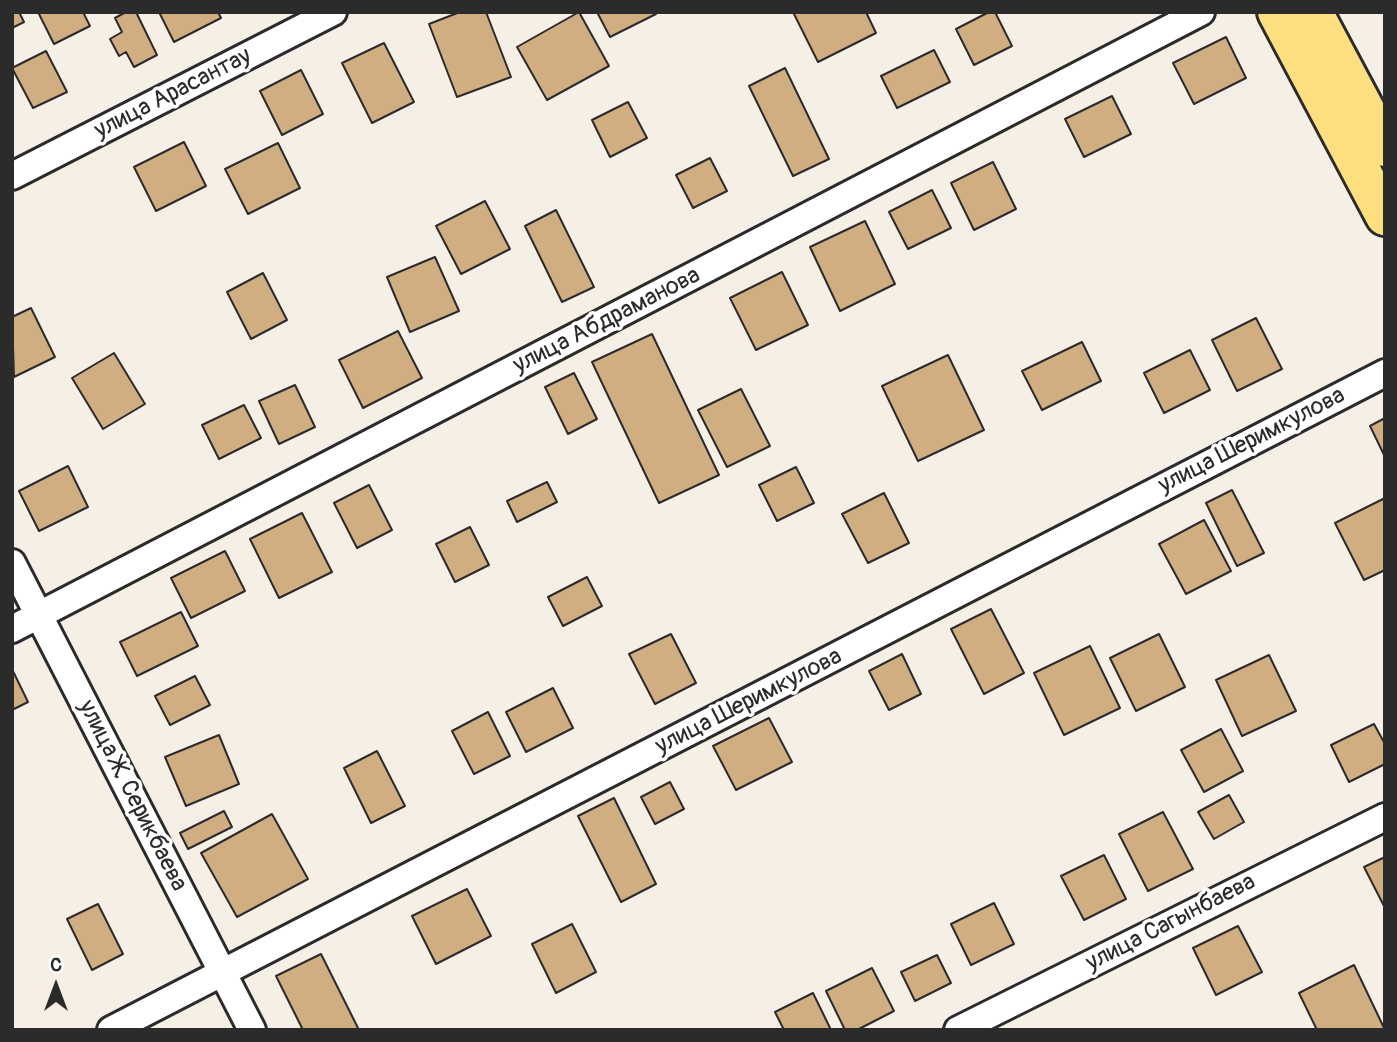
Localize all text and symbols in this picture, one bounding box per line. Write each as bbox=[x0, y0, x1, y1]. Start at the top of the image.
street label: улица Арасантау bbox=[90, 42, 256, 146]
street label: улица Абдраманова bbox=[509, 261, 705, 381]
street label: улица Шеримкулова bbox=[1154, 382, 1350, 500]
street label: улица Шеримкулова bbox=[651, 643, 847, 761]
street label: улица Ж. Серикбаева bbox=[71, 696, 193, 896]
street label: улица Сагынбаева bbox=[1081, 868, 1261, 978]
north arrow bbox=[21, 951, 91, 1021]
text: С bbox=[50, 953, 62, 977]

